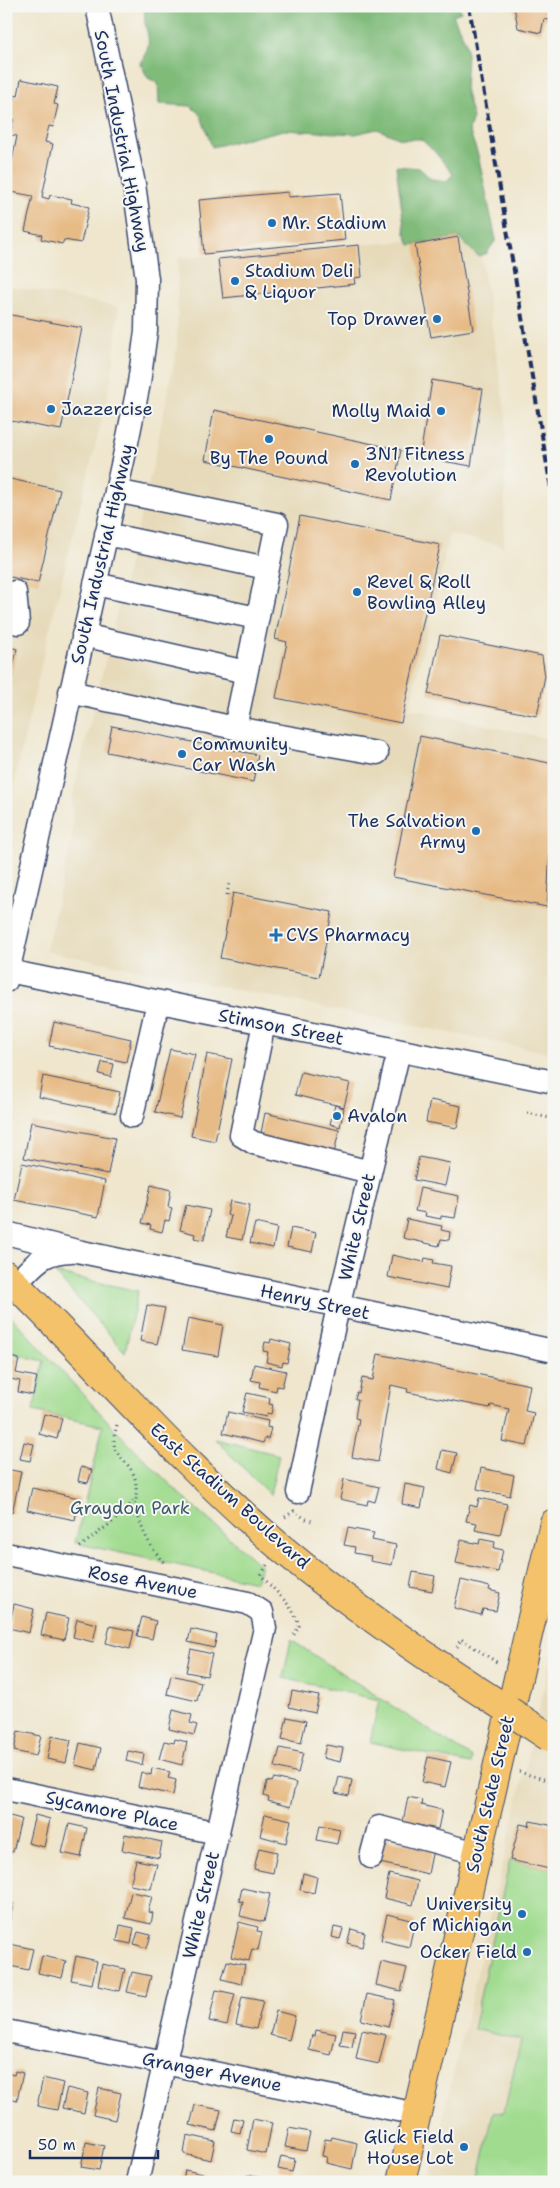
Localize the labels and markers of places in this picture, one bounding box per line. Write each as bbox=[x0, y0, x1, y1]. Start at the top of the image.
place label: Mr. Stadium bbox=[282, 211, 387, 235]
marker: Mr. Stadium bbox=[266, 217, 278, 229]
place label: Stadium Deli & Liquor bbox=[245, 259, 354, 304]
marker: Stadium Deli & Liquor bbox=[229, 275, 241, 287]
place label: Top Drawer bbox=[327, 307, 427, 331]
marker: Top Drawer bbox=[431, 313, 443, 325]
place label: Jazzercise bbox=[61, 397, 153, 421]
place label: Molly Maid bbox=[331, 399, 431, 423]
marker: Jazzercise bbox=[45, 403, 57, 415]
marker: Molly Maid bbox=[435, 405, 447, 417]
marker: By The Pound bbox=[263, 433, 275, 445]
place label: 3N1 Fitness Revolution bbox=[365, 442, 465, 487]
place label: By The Pound bbox=[210, 446, 328, 470]
marker: 3N1 Fitness Revolution bbox=[349, 458, 361, 470]
place label: Revel & Roll Bowling Alley bbox=[367, 570, 486, 615]
marker: Revel & Roll Bowling Alley bbox=[351, 586, 363, 598]
place label: Community Car Wash bbox=[192, 732, 288, 777]
marker: Community Car Wash bbox=[176, 748, 188, 760]
place label: The Salvation Army bbox=[348, 809, 466, 854]
marker: The Salvation Army bbox=[470, 825, 482, 837]
place label: CVS Pharmacy bbox=[286, 923, 410, 947]
marker: CVS Pharmacy bbox=[270, 929, 282, 941]
place label: Avalon bbox=[347, 1104, 407, 1128]
marker: Avalon bbox=[331, 1110, 343, 1122]
place label: University of Michigan bbox=[409, 1892, 512, 1937]
marker: University of Michigan bbox=[516, 1908, 528, 1920]
place label: Ocker Field bbox=[420, 1940, 517, 1964]
marker: Ocker Field bbox=[521, 1946, 533, 1958]
place label: Glick Field House Lot bbox=[364, 2125, 454, 2170]
marker: Glick Field House Lot bbox=[458, 2141, 470, 2153]

